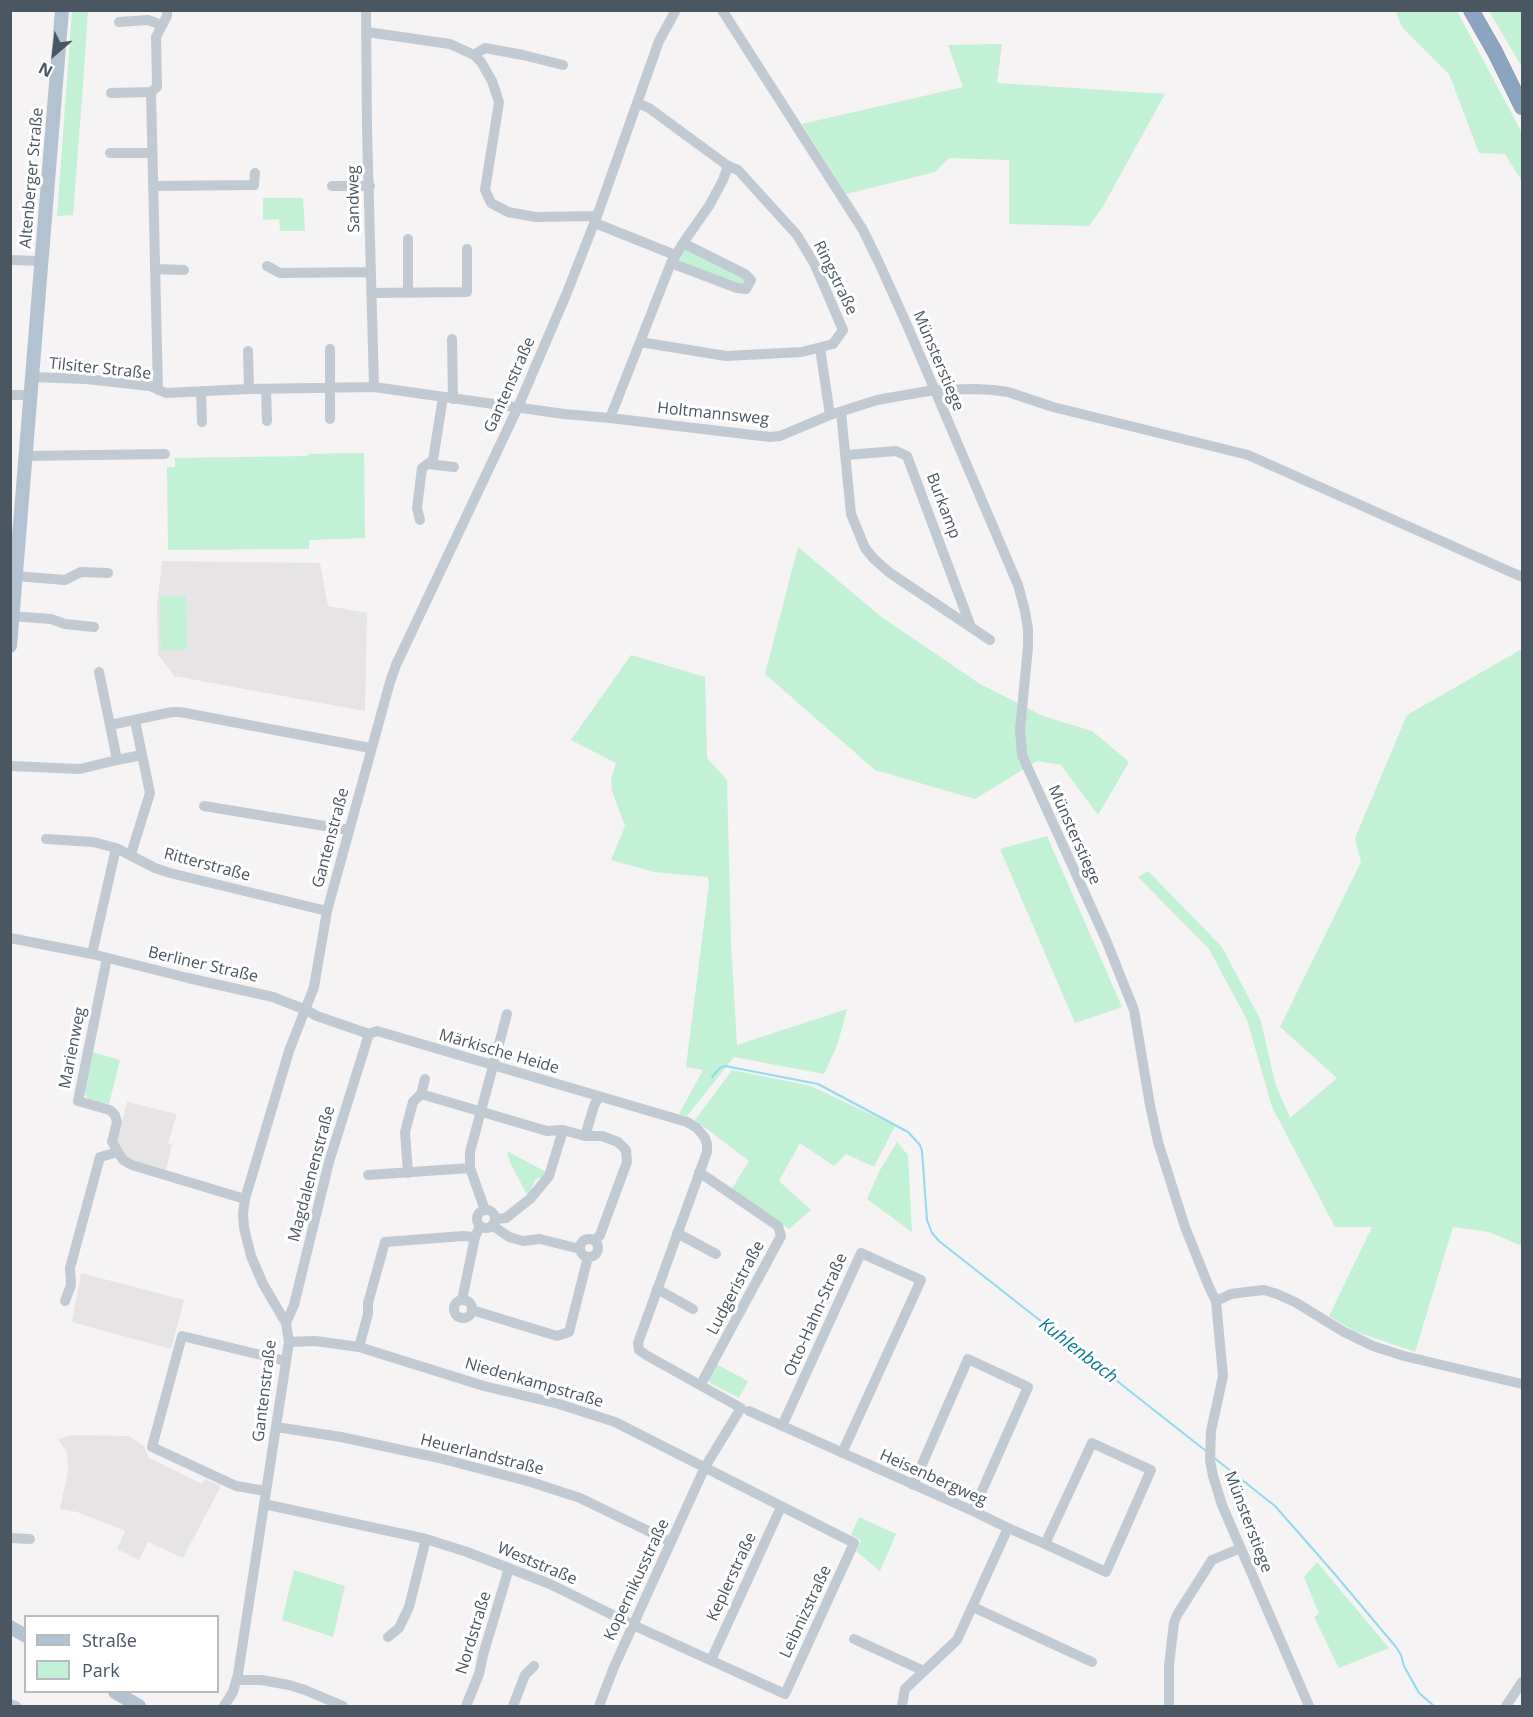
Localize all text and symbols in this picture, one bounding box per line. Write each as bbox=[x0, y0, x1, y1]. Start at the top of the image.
north arrow bbox=[24, 24, 84, 84]
text: N bbox=[35, 57, 56, 83]
street label: Altenberger Straße bbox=[16, 107, 48, 249]
street label: Sandweg bbox=[344, 165, 364, 233]
street label: Ringstraße bbox=[809, 238, 861, 318]
street label: Münsterstiege bbox=[908, 308, 968, 414]
street label: Gantenstraße bbox=[480, 334, 540, 436]
street label: Tilsiter Straße bbox=[48, 354, 152, 384]
street label: Holtmannsweg bbox=[656, 399, 770, 429]
street label: Burkamp bbox=[922, 471, 964, 541]
street label: Münsterstiege bbox=[1043, 782, 1105, 888]
street label: Gantenstraße bbox=[308, 786, 354, 890]
street label: Ritterstraße bbox=[162, 844, 252, 886]
street label: Berliner Straße bbox=[146, 943, 260, 987]
street label: Marienweg bbox=[56, 1006, 90, 1090]
street label: Märkische Heide bbox=[437, 1026, 561, 1078]
street label: Magdalenenstraße bbox=[285, 1104, 339, 1244]
street label: Ludgeristraße bbox=[703, 1238, 769, 1338]
street label: Otto-Hahn-Straße bbox=[780, 1250, 852, 1380]
water label: Kuhlenbach bbox=[1034, 1314, 1122, 1388]
street label: Gantenstraße bbox=[249, 1339, 281, 1443]
street label: Niedenkampstraße bbox=[462, 1354, 606, 1412]
street label: Heuerlandstraße bbox=[418, 1430, 546, 1480]
street label: Heisenbergweg bbox=[876, 1446, 990, 1510]
street label: Münsterstiege bbox=[1220, 1469, 1276, 1575]
street label: Kopernikusstraße bbox=[600, 1516, 674, 1644]
street label: Keplerstraße bbox=[703, 1530, 761, 1624]
street label: Weststraße bbox=[494, 1539, 580, 1589]
street label: Leibnizstraße bbox=[776, 1563, 836, 1661]
street label: Nordstraße bbox=[452, 1589, 496, 1677]
legend bbox=[24, 1615, 219, 1693]
text: Straße bbox=[82, 1628, 137, 1652]
text: Park bbox=[82, 1658, 120, 1682]

